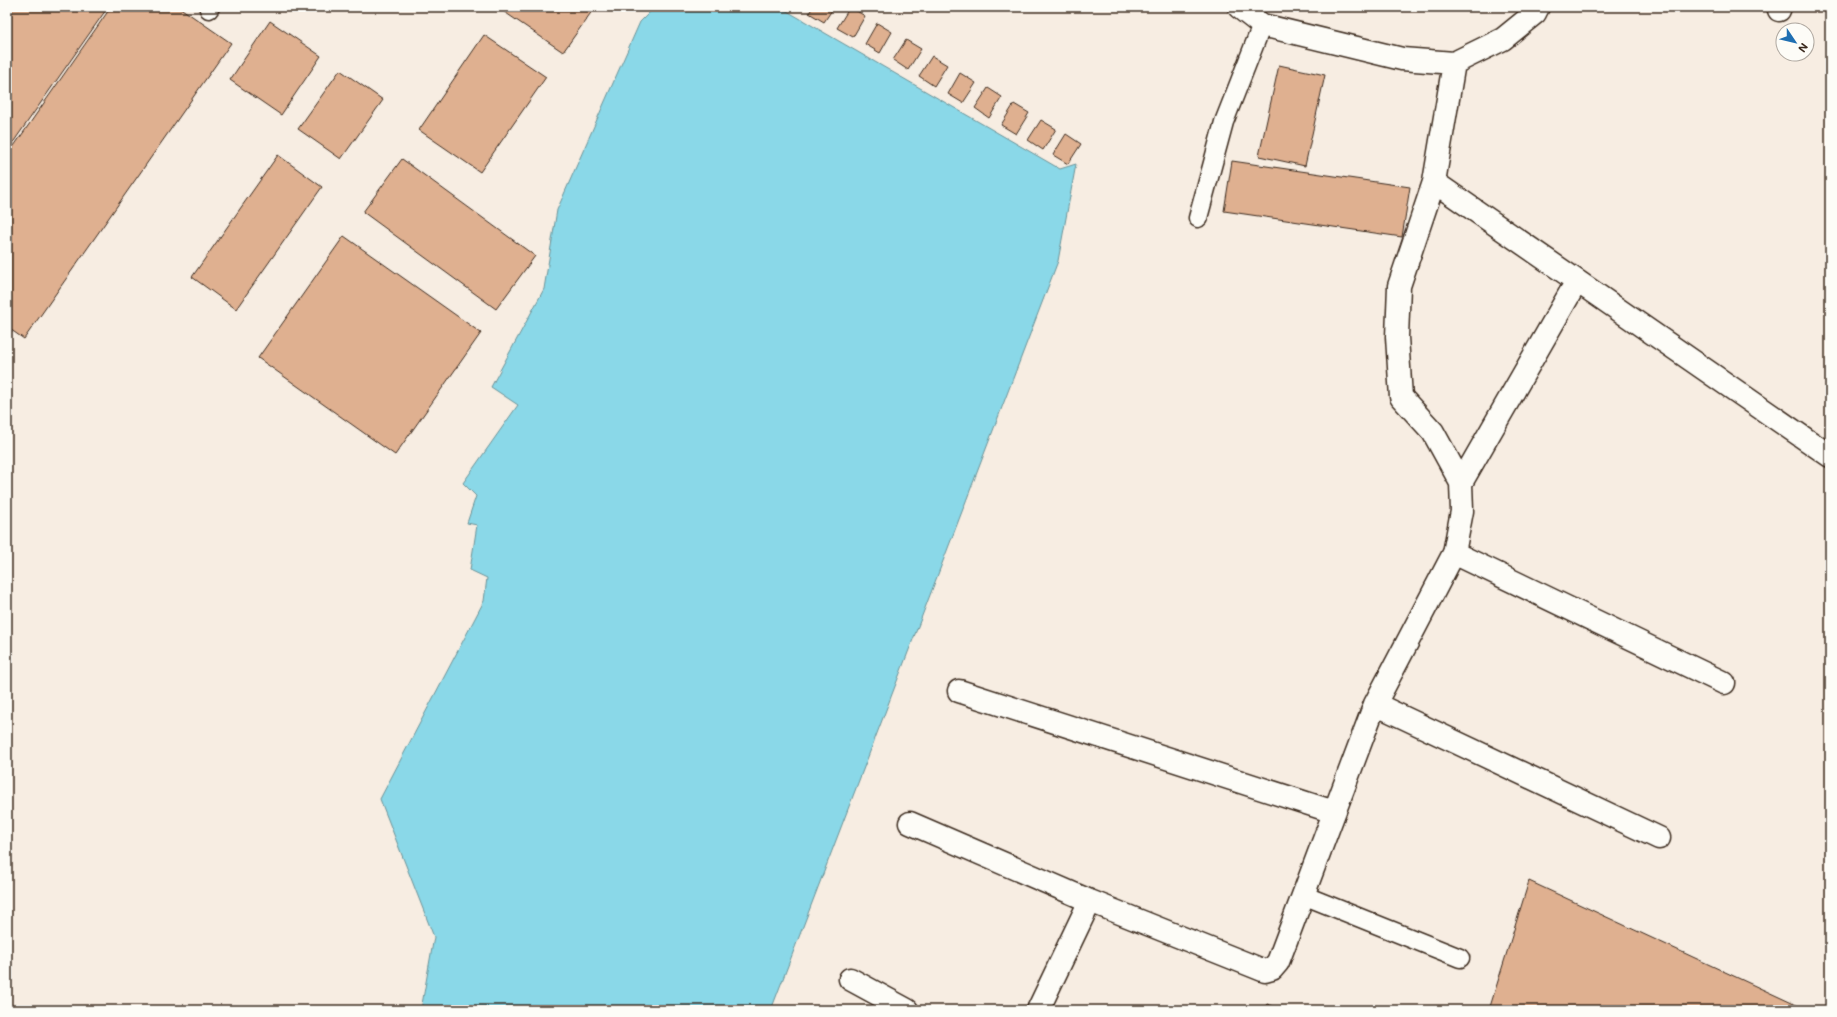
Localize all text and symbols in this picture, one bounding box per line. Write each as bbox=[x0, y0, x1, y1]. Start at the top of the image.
north arrow bbox=[1775, 22, 1815, 62]
text: N bbox=[1795, 40, 1812, 56]

